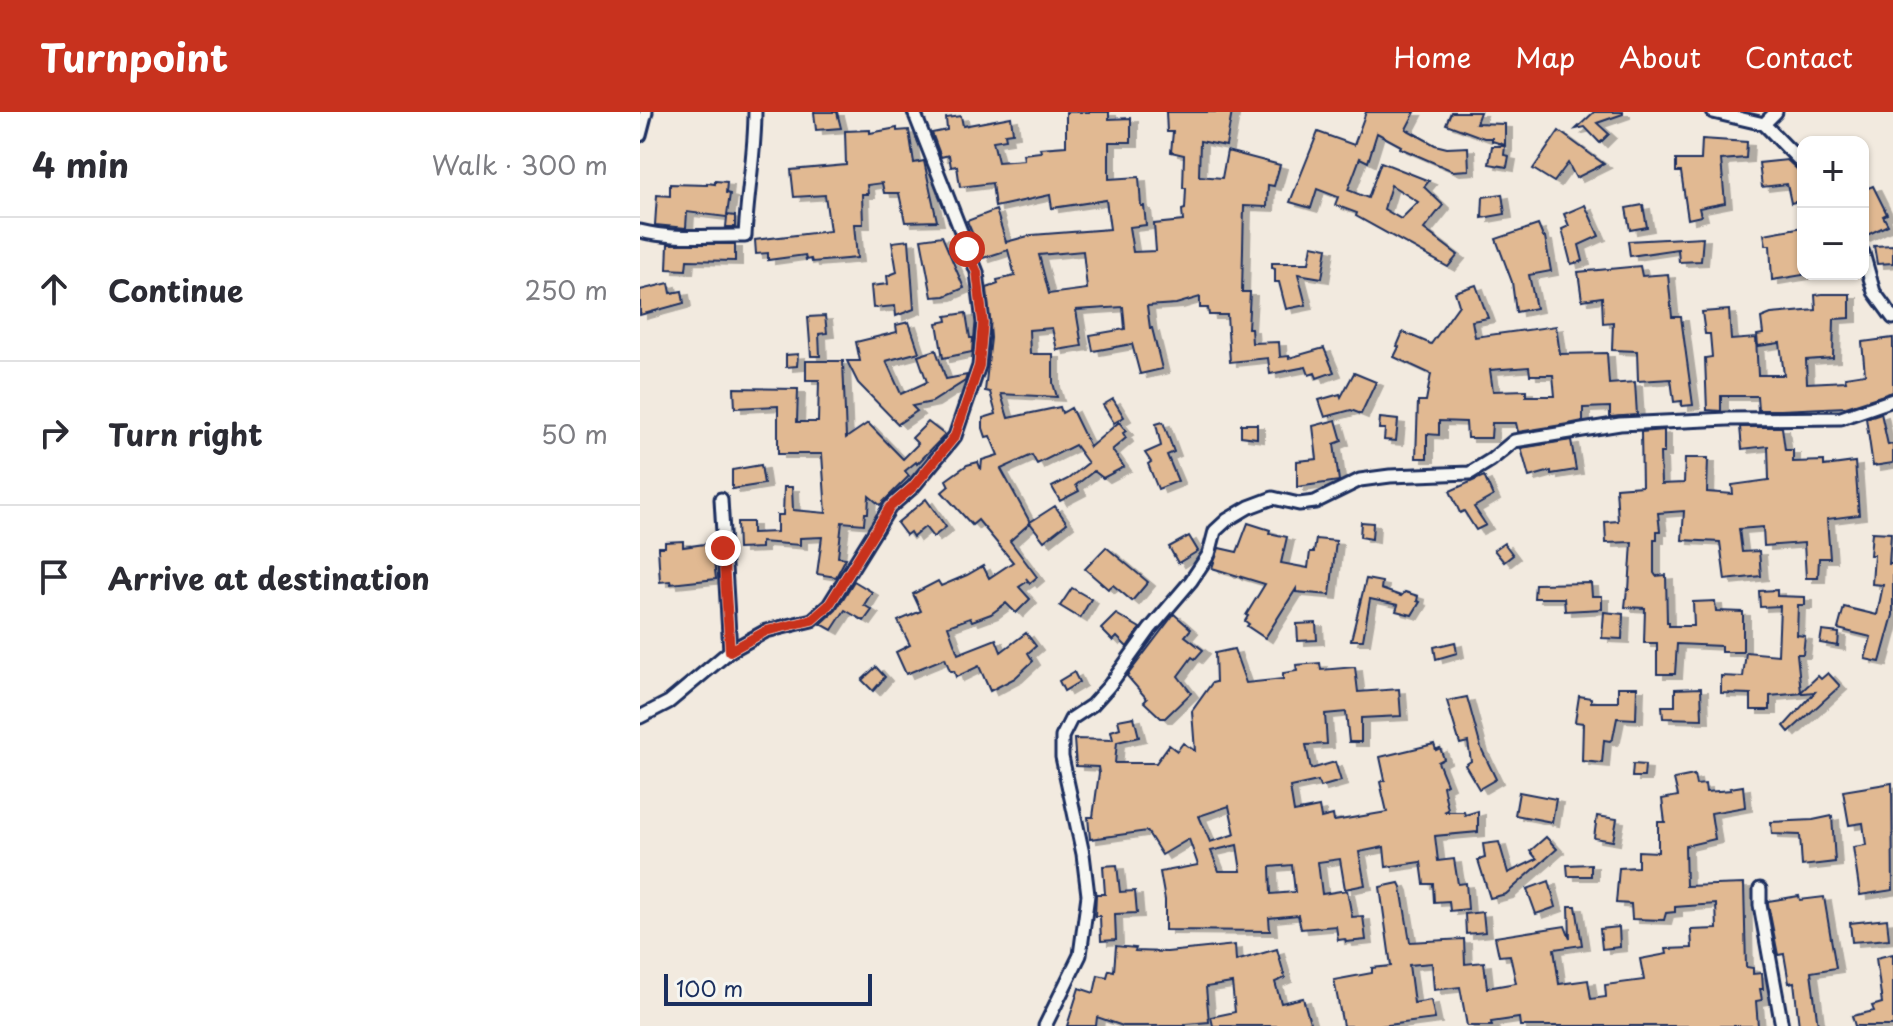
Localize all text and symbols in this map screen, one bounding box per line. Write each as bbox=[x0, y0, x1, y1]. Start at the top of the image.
text: Turnpoint bbox=[40, 28, 228, 85]
text: Home bbox=[1393, 35, 1471, 78]
text: Map bbox=[1515, 35, 1575, 78]
text: About bbox=[1619, 35, 1701, 78]
text: Contact bbox=[1745, 35, 1853, 78]
map controls bbox=[1797, 136, 1869, 280]
button: + bbox=[1797, 136, 1869, 208]
text: 4 min bbox=[32, 138, 129, 190]
text: Walk · 300 m bbox=[432, 145, 608, 184]
button: − bbox=[1797, 208, 1869, 280]
route start bbox=[949, 231, 985, 267]
icon: ahead bbox=[32, 267, 76, 311]
text: Continue bbox=[108, 267, 243, 312]
text: 250 m bbox=[524, 270, 608, 309]
icon: right bbox=[32, 411, 76, 455]
text: Turn right bbox=[108, 411, 263, 456]
text: 50 m bbox=[541, 414, 608, 453]
route end bbox=[705, 530, 741, 566]
icon: arrive bbox=[32, 555, 76, 599]
text: Arrive at destination bbox=[108, 555, 430, 600]
scale bar bbox=[664, 970, 872, 1006]
text: 100 m bbox=[676, 971, 743, 1004]

